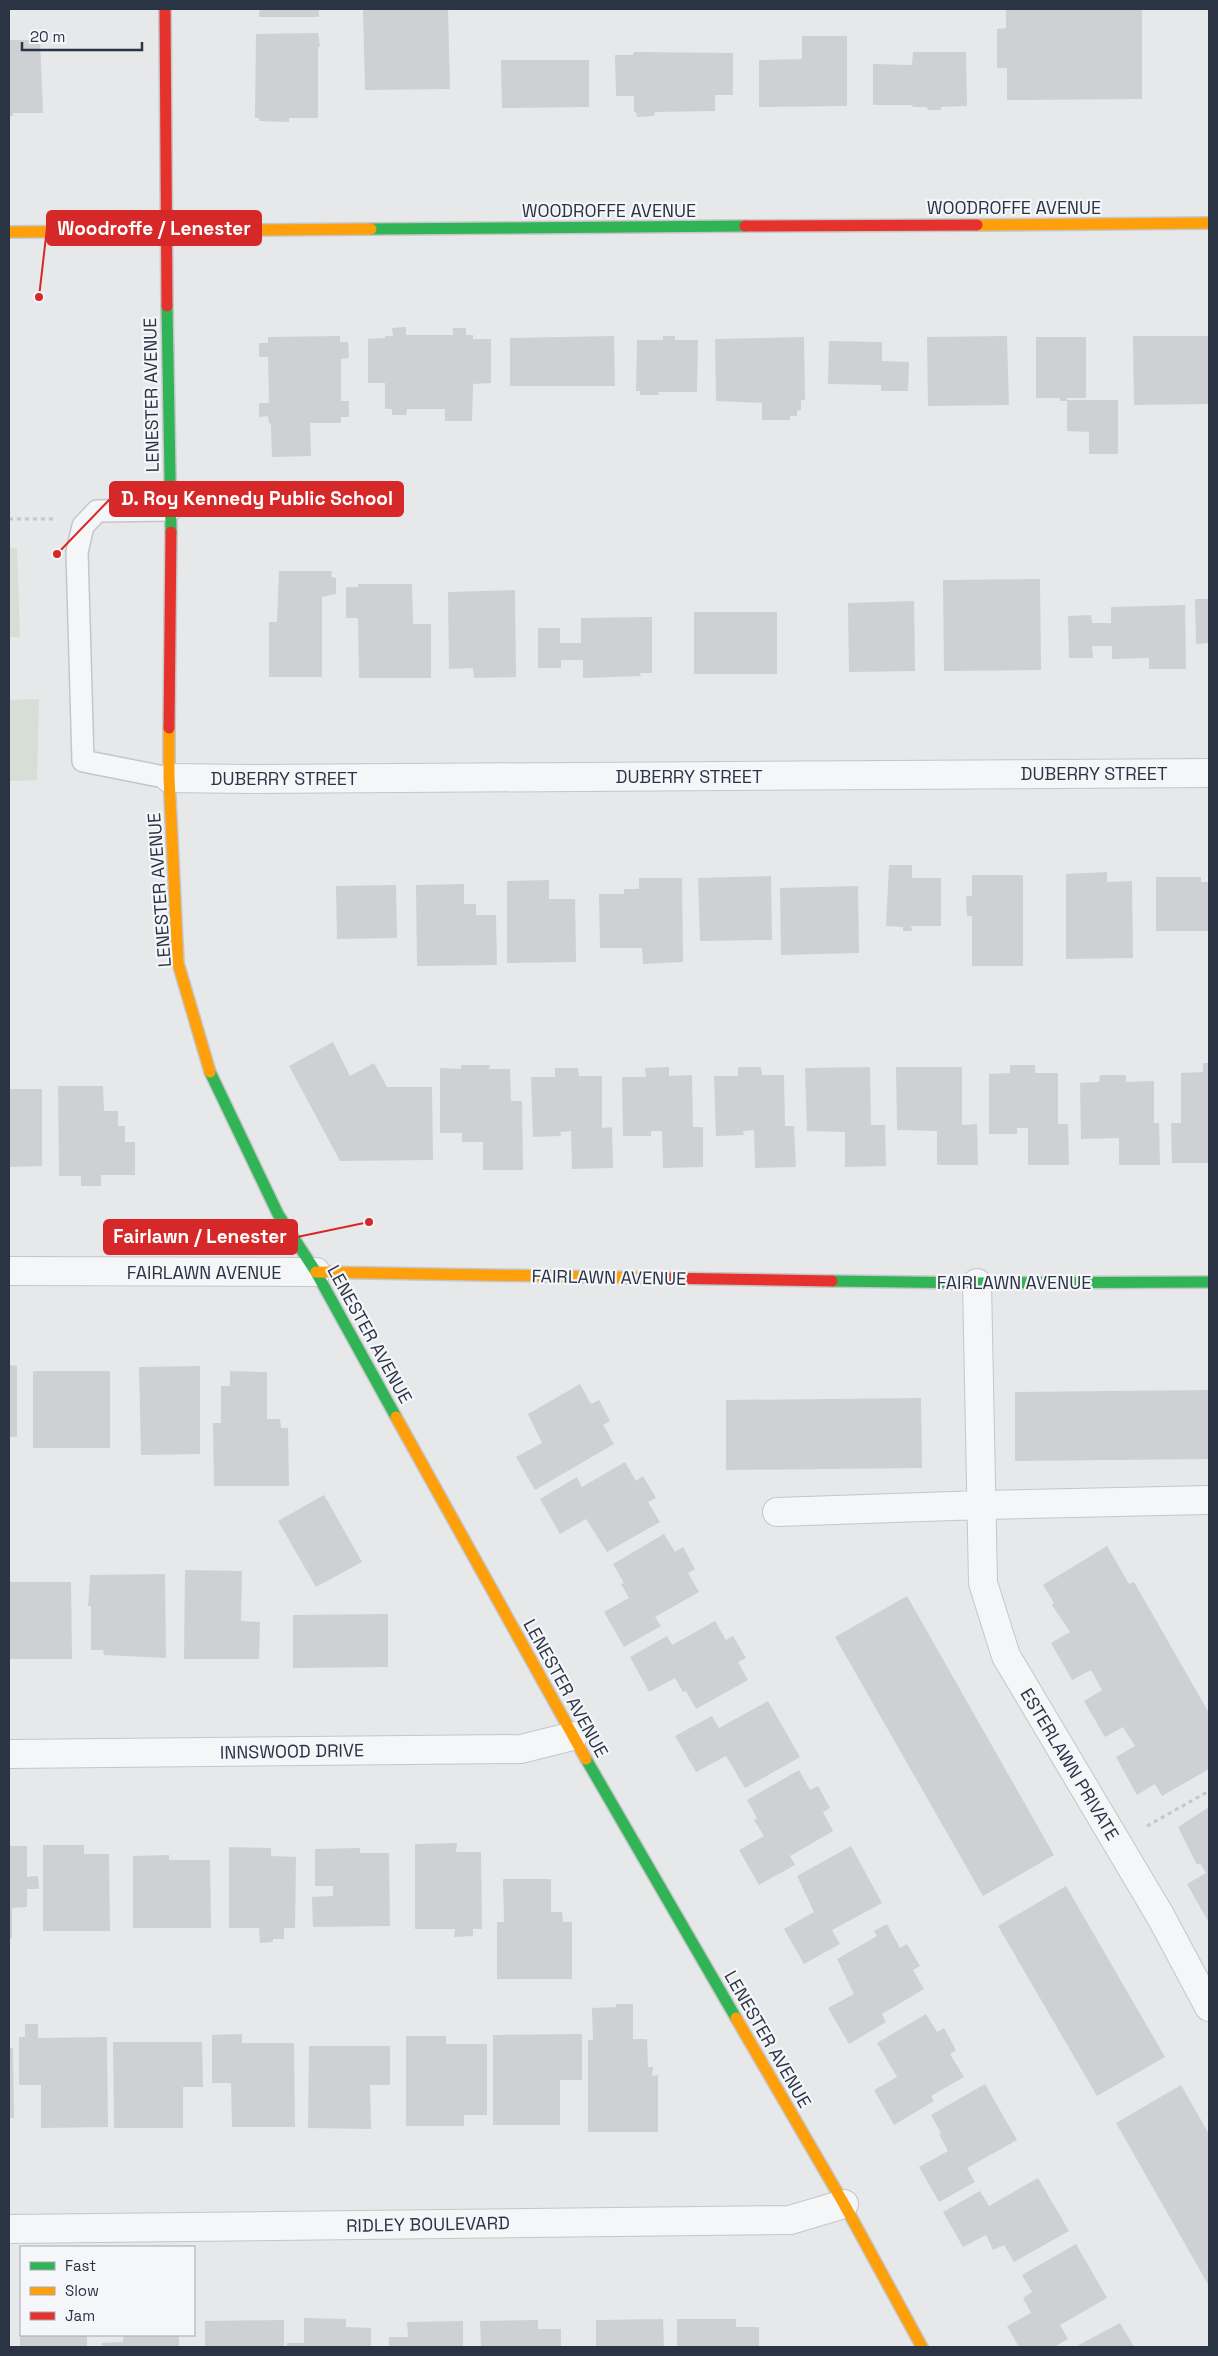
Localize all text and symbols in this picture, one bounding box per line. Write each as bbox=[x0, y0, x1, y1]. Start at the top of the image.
scale bar bbox=[22, 20, 142, 52]
text: 20 m bbox=[30, 27, 65, 46]
street label: WOODROFFE AVENUE bbox=[927, 196, 1101, 219]
street label: WOODROFFE AVENUE bbox=[522, 199, 696, 222]
callout: Woodroffe / Lenester bbox=[47, 211, 261, 245]
text: Woodroffe / Lenester bbox=[57, 216, 251, 241]
street label: LENESTER AVENUE bbox=[138, 317, 164, 473]
callout: D. Roy Kennedy Public School bbox=[110, 482, 403, 516]
text: D. Roy Kennedy Public School bbox=[121, 486, 393, 511]
street label: DUBERRY STREET bbox=[1020, 762, 1168, 785]
street label: DUBERRY STREET bbox=[615, 765, 763, 788]
street label: DUBERRY STREET bbox=[210, 767, 358, 790]
street label: LENESTER AVENUE bbox=[142, 812, 176, 968]
callout: Fairlawn / Lenester bbox=[104, 1220, 297, 1254]
text: Fairlawn / Lenester bbox=[113, 1224, 287, 1249]
street label: FAIRLAWN AVENUE bbox=[127, 1261, 281, 1284]
street label: LENESTER AVENUE bbox=[322, 1261, 418, 1407]
street label: FAIRLAWN AVENUE bbox=[532, 1264, 686, 1290]
street label: FAIRLAWN AVENUE bbox=[937, 1271, 1091, 1294]
street label: LENESTER AVENUE bbox=[518, 1615, 614, 1761]
street label: ESTERLAWN PRIVATE bbox=[1016, 1684, 1124, 1844]
street label: INNSWOOD DRIVE bbox=[220, 1738, 364, 1764]
street label: LENESTER AVENUE bbox=[719, 1966, 817, 2112]
street label: RIDLEY BOULEVARD bbox=[346, 2211, 510, 2237]
legend bbox=[20, 2246, 195, 2336]
text: Fast bbox=[65, 2256, 96, 2275]
text: Slow bbox=[65, 2281, 99, 2300]
text: Jam bbox=[65, 2306, 95, 2325]

